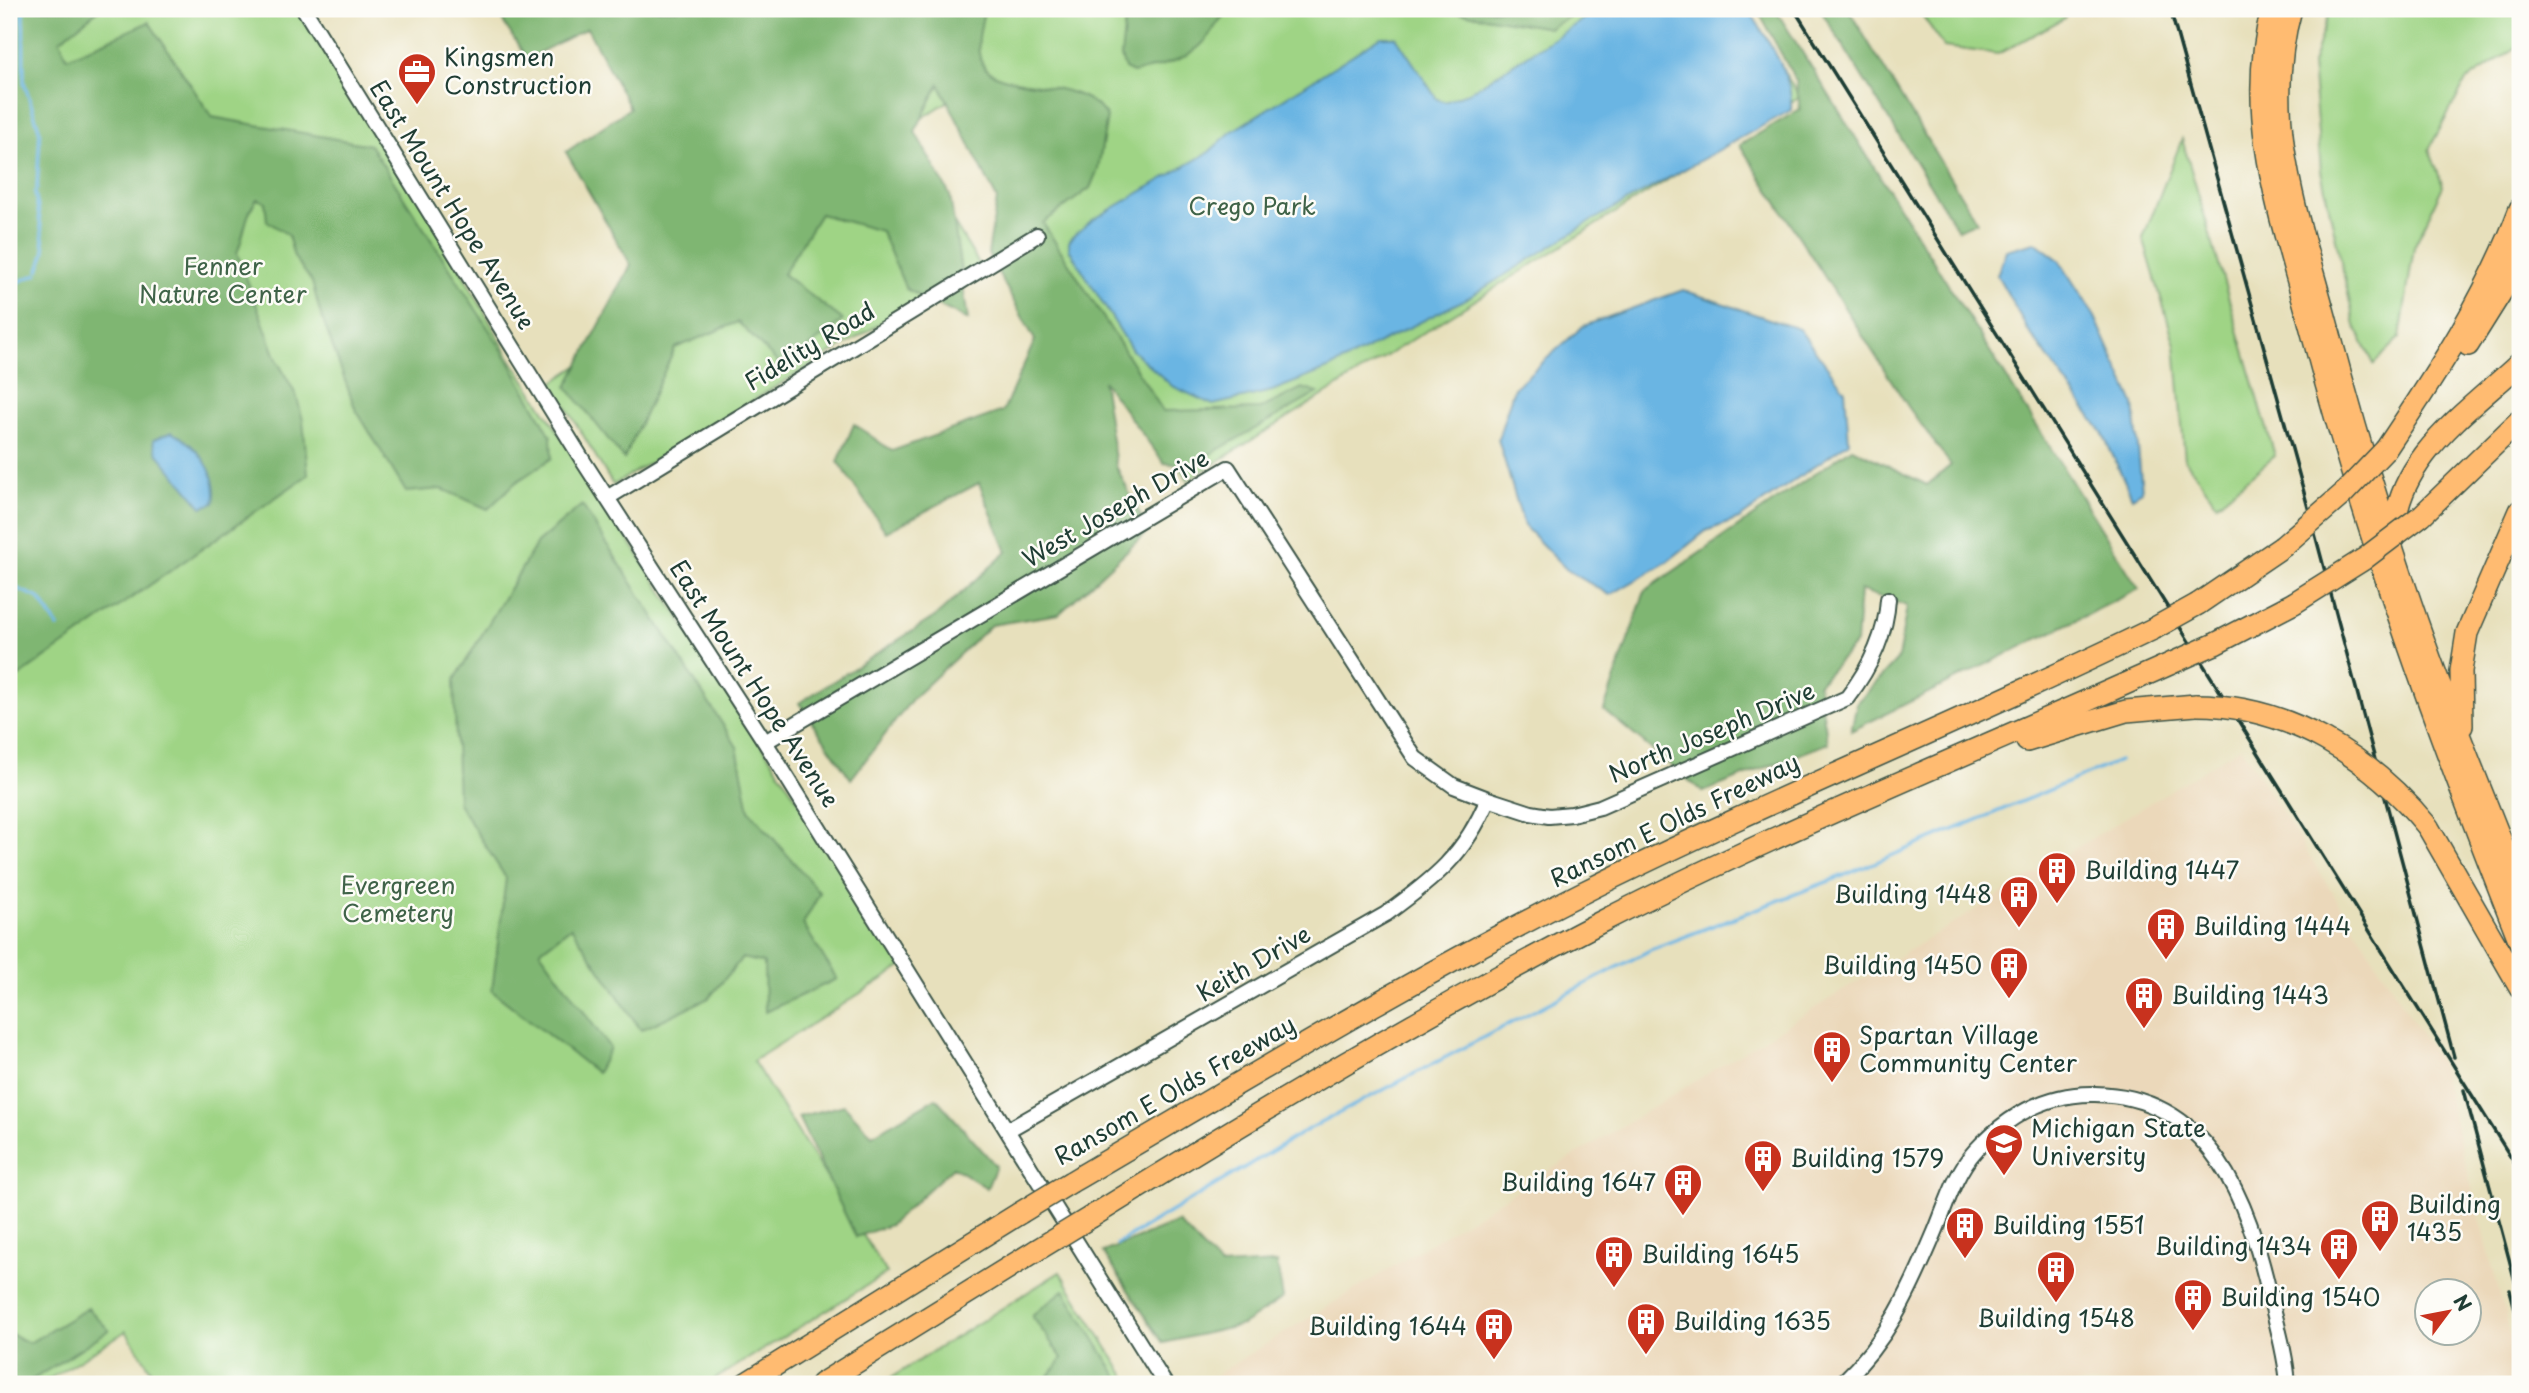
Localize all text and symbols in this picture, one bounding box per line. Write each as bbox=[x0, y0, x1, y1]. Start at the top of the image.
place label: Kingsmen Construction bbox=[444, 38, 592, 102]
office icon: Kingsmen Construction bbox=[396, 51, 438, 106]
street label: East Mount Hope Avenue bbox=[362, 72, 545, 336]
park label: Crego Park bbox=[1188, 187, 1316, 223]
park label: Fenner Nature Center bbox=[139, 247, 308, 311]
street label: Fidelity Road bbox=[737, 292, 881, 398]
street label: West Joseph Drive bbox=[1015, 439, 1215, 575]
street label: East Mount Hope Avenue bbox=[662, 552, 849, 814]
street label: North Joseph Drive bbox=[1602, 671, 1820, 791]
street label: Ransom E Olds Freeway bbox=[1543, 743, 1805, 895]
building icon: Building 1447 bbox=[2036, 850, 2078, 905]
place label: Building 1447 bbox=[2084, 851, 2239, 887]
park label: Evergreen Cemetery bbox=[340, 866, 456, 930]
building icon: Building 1448 bbox=[1998, 874, 2040, 929]
place label: Building 1448 bbox=[1834, 875, 1992, 911]
building icon: Building 1444 bbox=[2145, 906, 2187, 961]
place label: Building 1444 bbox=[2193, 907, 2351, 943]
street label: Keith Drive bbox=[1189, 915, 1317, 1009]
building icon: Building 1450 bbox=[1988, 945, 2030, 1000]
place label: Building 1450 bbox=[1823, 946, 1982, 982]
building icon: Building 1443 bbox=[2123, 975, 2165, 1030]
place label: Building 1443 bbox=[2171, 976, 2329, 1012]
street label: Ransom E Olds Freeway bbox=[1047, 1005, 1301, 1173]
place label: Spartan Village Community Center bbox=[1859, 1016, 2078, 1080]
building icon: Spartan Village Community Center bbox=[1811, 1029, 1853, 1084]
place label: Michigan State University bbox=[2031, 1109, 2206, 1173]
school or university icon: Michigan State University bbox=[1983, 1122, 2025, 1177]
building icon: Building 1579 bbox=[1742, 1138, 1784, 1193]
place label: Building 1579 bbox=[1790, 1139, 1944, 1175]
building icon: Building 1647 bbox=[1662, 1162, 1704, 1217]
place label: Building 1647 bbox=[1501, 1163, 1656, 1199]
place label: Building 1435 bbox=[2407, 1185, 2501, 1249]
building icon: Building 1435 bbox=[2359, 1198, 2401, 1253]
building icon: Building 1551 bbox=[1944, 1205, 1986, 1260]
place label: Building 1551 bbox=[1992, 1206, 2145, 1242]
building icon: Building 1434 bbox=[2318, 1226, 2360, 1281]
place label: Building 1434 bbox=[2155, 1227, 2312, 1263]
building icon: Building 1645 bbox=[1593, 1234, 1635, 1289]
place label: Building 1645 bbox=[1641, 1235, 1799, 1271]
building icon: Building 1548 bbox=[2035, 1249, 2077, 1304]
building icon: Building 1540 bbox=[2172, 1277, 2214, 1332]
place label: Building 1540 bbox=[2220, 1278, 2380, 1314]
north arrow bbox=[2414, 1278, 2484, 1348]
text: N bbox=[2447, 1289, 2479, 1316]
place label: Building 1548 bbox=[1977, 1299, 2135, 1335]
building icon: Building 1635 bbox=[1625, 1301, 1667, 1356]
place label: Building 1635 bbox=[1673, 1302, 1831, 1338]
building icon: Building 1644 bbox=[1473, 1306, 1515, 1361]
place label: Building 1644 bbox=[1308, 1307, 1467, 1343]

